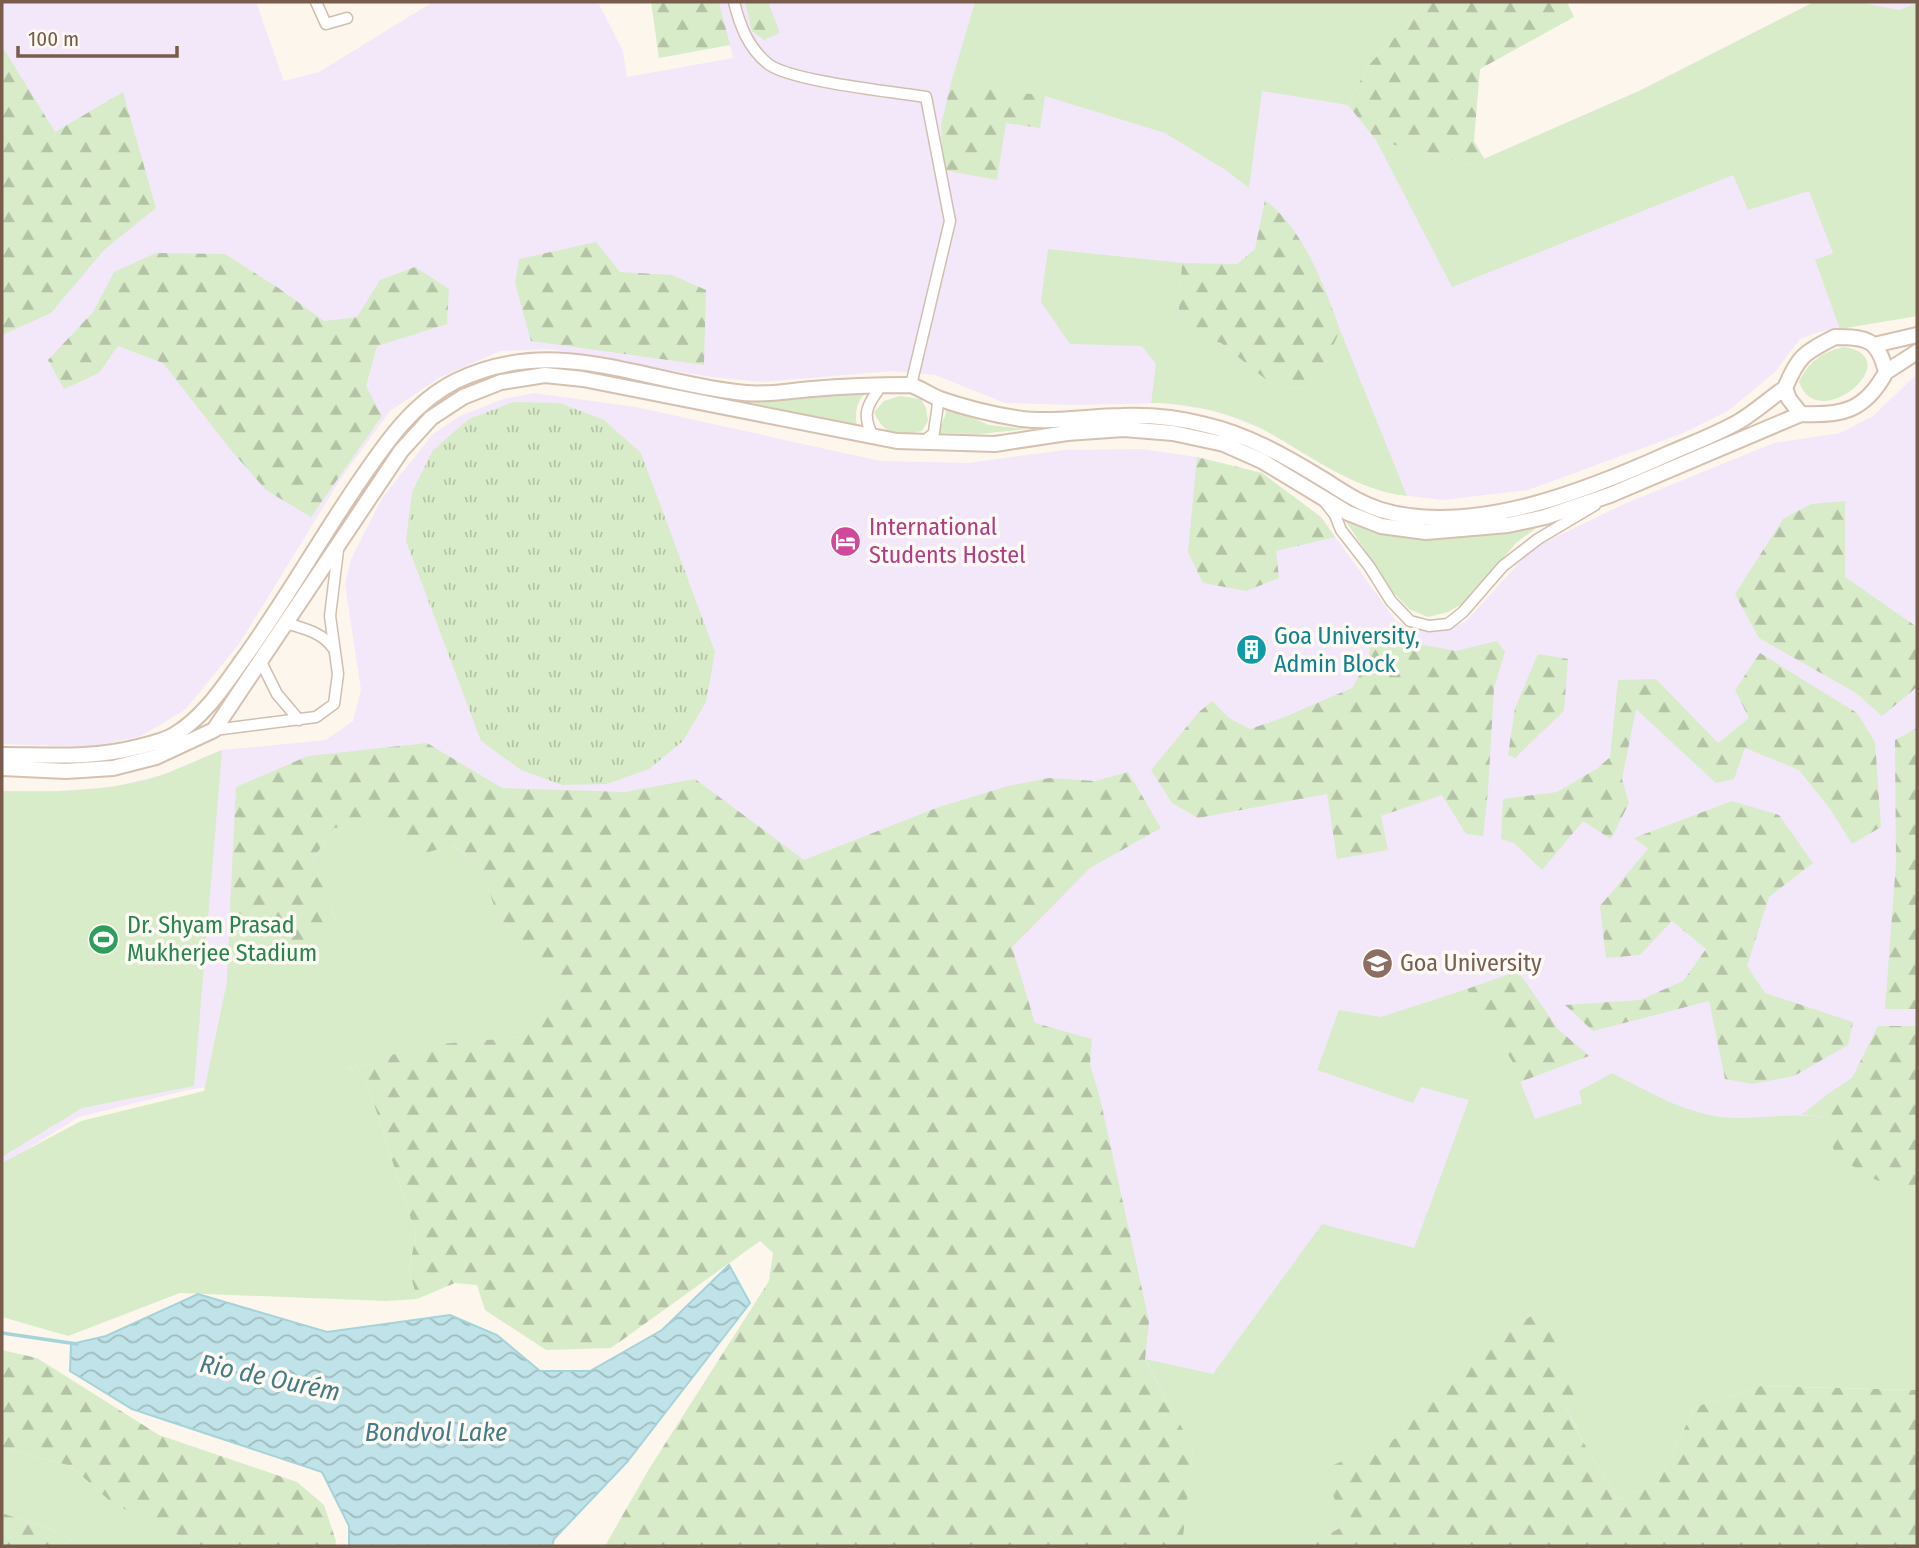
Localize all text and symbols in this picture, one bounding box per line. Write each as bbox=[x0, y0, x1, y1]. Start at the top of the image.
scale bar bbox=[18, 14, 177, 58]
text: 100 m bbox=[28, 26, 79, 52]
place label: International Students Hostel bbox=[869, 513, 1026, 569]
hotel icon: International Students Hostel bbox=[829, 524, 863, 558]
place label: Goa University, Admin Block bbox=[1274, 622, 1420, 678]
building icon: Goa University, Admin Block bbox=[1234, 633, 1268, 667]
place label: Dr. Shyam Prasad Mukherjee Stadium bbox=[127, 911, 317, 967]
sports icon: Dr. Shyam Prasad Mukherjee Stadium bbox=[87, 922, 121, 956]
school or university icon: Goa University bbox=[1360, 946, 1394, 980]
place label: Goa University bbox=[1400, 949, 1542, 977]
water label: Rio de Ourém bbox=[197, 1348, 343, 1408]
water label: Bondvol Lake bbox=[365, 1417, 507, 1448]

